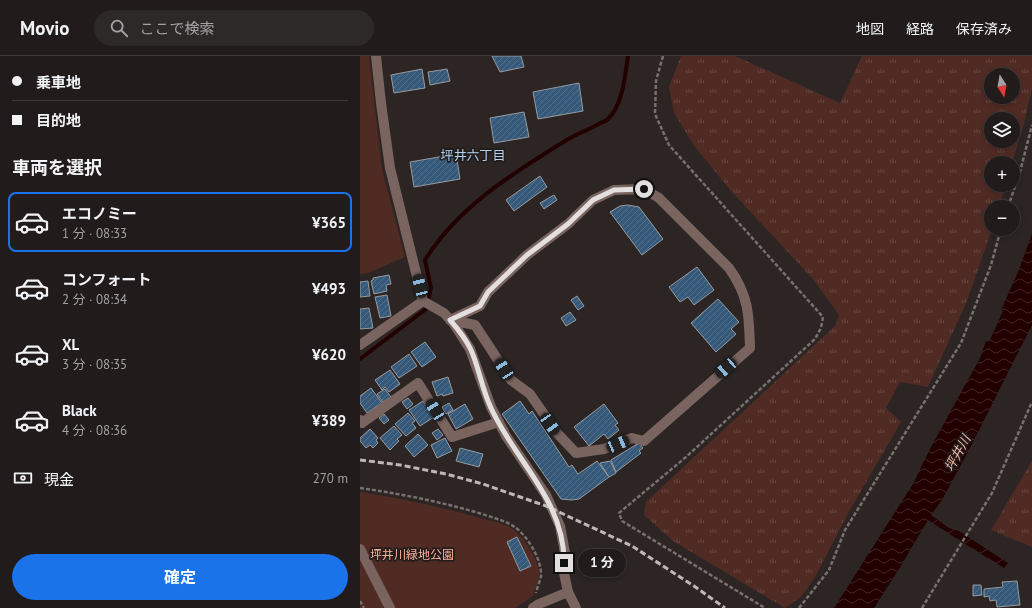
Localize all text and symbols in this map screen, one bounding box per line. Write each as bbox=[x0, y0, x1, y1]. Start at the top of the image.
search box bbox=[94, 10, 374, 46]
text: Movio bbox=[20, 16, 70, 40]
icon: search bbox=[108, 17, 130, 39]
text: ここで検索 bbox=[140, 19, 215, 38]
text: 地図 bbox=[856, 20, 884, 38]
text: 経路 bbox=[906, 20, 934, 38]
text: 保存済み bbox=[956, 20, 1012, 38]
north arrow bbox=[984, 68, 1020, 104]
map controls bbox=[984, 68, 1020, 236]
text: 乗車地 bbox=[36, 73, 81, 92]
text: 目的地 bbox=[36, 111, 81, 130]
button: layers bbox=[984, 112, 1020, 148]
district label: 坪井六丁目 bbox=[440, 147, 506, 164]
text: 車両を選択 bbox=[12, 156, 102, 179]
button: + bbox=[984, 156, 1020, 192]
route start bbox=[635, 180, 653, 198]
button: − bbox=[984, 200, 1020, 236]
icon: car bbox=[14, 204, 50, 240]
text: エコノミー bbox=[62, 204, 137, 223]
text: ¥365 bbox=[312, 213, 346, 232]
text: 1 分 · 08:33 bbox=[62, 225, 127, 242]
icon: car bbox=[14, 270, 50, 306]
text: コンフォート bbox=[62, 270, 152, 289]
car bbox=[411, 273, 429, 299]
text: ¥493 bbox=[312, 279, 346, 298]
text: 2 分 · 08:34 bbox=[62, 291, 127, 308]
text: XL bbox=[62, 335, 79, 354]
icon: car bbox=[14, 336, 50, 372]
text: ¥620 bbox=[312, 345, 346, 364]
text: 3 分 · 08:35 bbox=[62, 356, 127, 373]
car bbox=[492, 356, 516, 382]
car bbox=[713, 356, 739, 380]
car bbox=[424, 397, 446, 423]
text: Black bbox=[62, 401, 97, 420]
icon: car bbox=[14, 402, 50, 438]
text: ¥389 bbox=[312, 411, 346, 430]
car bbox=[538, 411, 562, 437]
text: 4 分 · 08:36 bbox=[62, 422, 127, 439]
water label: 坪井川 bbox=[941, 430, 975, 474]
car bbox=[605, 434, 631, 454]
icon: cash bbox=[12, 467, 34, 489]
text: 現金 bbox=[44, 470, 74, 489]
text: 270 m bbox=[313, 470, 348, 487]
park label: 坪井川緑地公園 bbox=[370, 547, 454, 562]
callout: 1 分 bbox=[578, 549, 626, 577]
button: 確定 bbox=[12, 554, 348, 600]
route end bbox=[555, 554, 573, 572]
text: 1 分 bbox=[590, 554, 614, 571]

